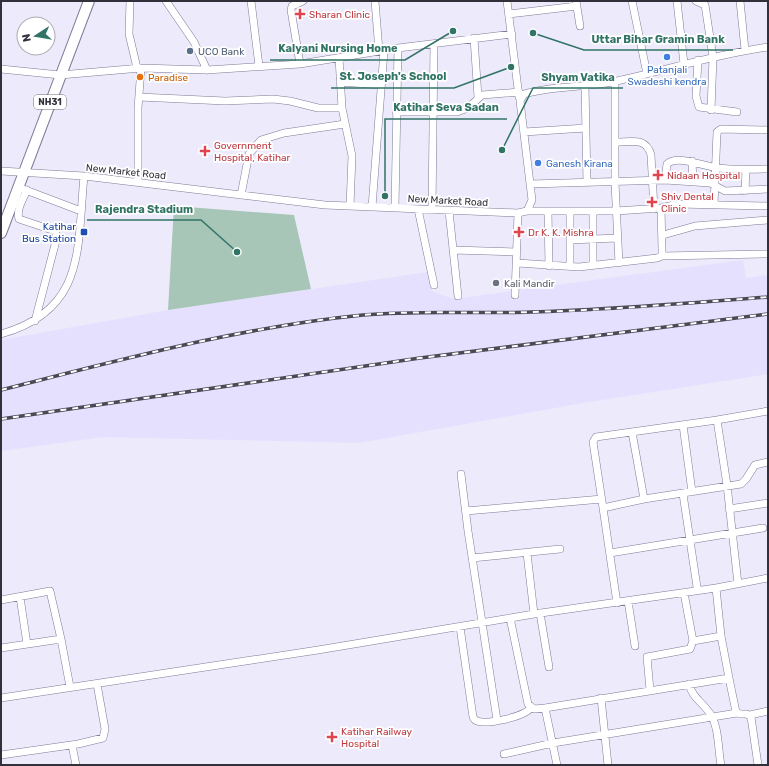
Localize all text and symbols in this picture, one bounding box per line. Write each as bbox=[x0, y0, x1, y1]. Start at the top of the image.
marker: Sharan Clinic bbox=[294, 8, 306, 20]
place label: Sharan Clinic bbox=[309, 9, 371, 21]
north arrow bbox=[16, 16, 56, 56]
callout: Uttar Bihar Gramin Bank bbox=[584, 27, 733, 50]
text: N bbox=[20, 33, 34, 43]
text: Uttar Bihar Gramin Bank bbox=[591, 33, 725, 46]
callout: Kalyani Nursing Home bbox=[270, 37, 405, 60]
text: Kalyani Nursing Home bbox=[278, 42, 398, 55]
marker: UCO Bank bbox=[185, 46, 195, 56]
place label: UCO Bank bbox=[198, 46, 245, 58]
marker: Patanjali Swadeshi kendra bbox=[662, 52, 672, 62]
place label: Patanjali Swadeshi kendra bbox=[628, 64, 706, 88]
callout: St. Joseph's School bbox=[331, 65, 454, 88]
callout: Shyam Vatika bbox=[533, 65, 623, 88]
text: St. Joseph's School bbox=[340, 70, 446, 83]
text: Shyam Vatika bbox=[541, 71, 615, 84]
marker: Paradise bbox=[135, 72, 145, 82]
place label: Paradise bbox=[148, 72, 189, 84]
road number: NH31 bbox=[34, 95, 66, 109]
callout: Katihar Seva Sadan bbox=[385, 96, 507, 119]
text: Katihar Seva Sadan bbox=[393, 101, 499, 114]
place label: Government Hospital, Katihar bbox=[214, 140, 291, 164]
marker: Government Hospital, Katihar bbox=[199, 145, 211, 157]
marker: Ganesh Kirana bbox=[533, 158, 543, 168]
place label: Ganesh Kirana bbox=[546, 158, 613, 170]
street label: New Market Road bbox=[85, 162, 167, 182]
marker: Nidaan Hospital bbox=[652, 169, 664, 181]
place label: Nidaan Hospital bbox=[667, 170, 740, 182]
place label: Shiv Dental Clinic bbox=[661, 191, 714, 215]
street label: New Market Road bbox=[407, 193, 488, 209]
marker: Shiv Dental Clinic bbox=[646, 196, 658, 208]
callout: Rajendra Stadium bbox=[87, 197, 201, 220]
text: Rajendra Stadium bbox=[95, 203, 193, 216]
place label: Katihar Bus Station bbox=[22, 221, 76, 245]
marker: Dr K. K. Mishra bbox=[513, 226, 525, 238]
marker: Katihar Bus Station bbox=[79, 227, 89, 237]
place label: Dr K. K. Mishra bbox=[528, 227, 594, 239]
marker: Kali Mandir bbox=[491, 278, 501, 288]
place label: Kali Mandir bbox=[504, 278, 555, 290]
place label: Katihar Railway Hospital bbox=[341, 726, 413, 750]
marker: Katihar Railway Hospital bbox=[326, 731, 338, 743]

